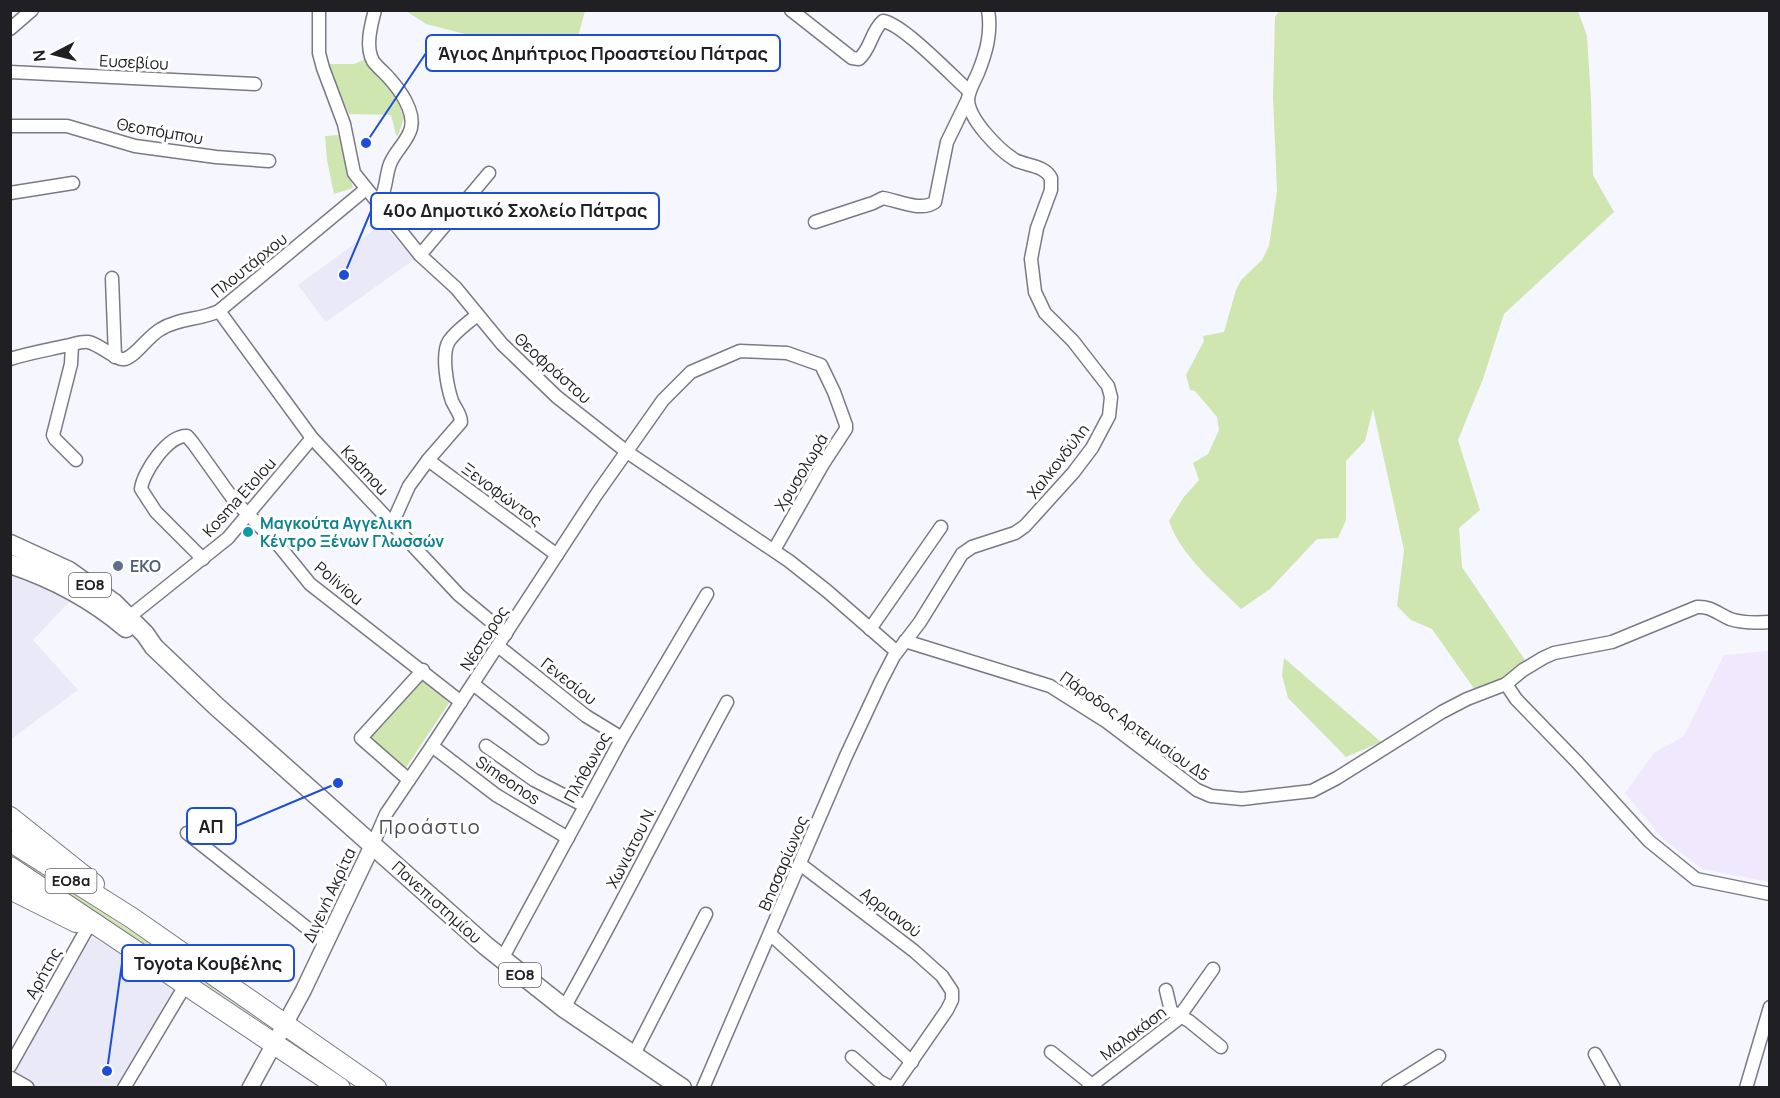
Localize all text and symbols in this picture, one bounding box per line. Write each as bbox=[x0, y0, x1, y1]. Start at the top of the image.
north arrow bbox=[24, 24, 84, 84]
callout: Άγιος Δημήτριος Προαστείου Πάτρας bbox=[426, 35, 780, 71]
text: Άγιος Δημήτριος Προαστείου Πάτρας bbox=[438, 41, 768, 65]
text: N bbox=[27, 49, 51, 63]
street label: Ευσεβίου bbox=[99, 49, 169, 75]
street label: Θεοπόμπου bbox=[115, 113, 205, 149]
callout: 40ο Δημοτικό Σχολείο Πάτρας bbox=[371, 193, 659, 229]
text: 40ο Δημοτικό Σχολείο Πάτρας bbox=[383, 198, 647, 222]
street label: Πλουτάρχου bbox=[206, 228, 292, 302]
street label: Θεοφράστου bbox=[510, 328, 596, 408]
street label: Χαλκονδύλη bbox=[1022, 419, 1094, 503]
street label: Χρυσολωρά bbox=[769, 429, 833, 515]
street label: Kadmou bbox=[336, 440, 394, 500]
street label: Kosma Etolou bbox=[197, 453, 281, 541]
street label: Ξενοφώντος bbox=[457, 457, 547, 531]
place label: Μαγκούτα Αγγελικη Κέντρο Ξένων Γλωσσών bbox=[260, 512, 444, 552]
marker: Μαγκούτα Αγγελικη Κέντρο Ξένων Γλωσσών bbox=[241, 525, 255, 539]
place label: EKO bbox=[130, 555, 161, 577]
street label: Poliviou bbox=[310, 556, 368, 610]
marker: EKO bbox=[111, 559, 125, 573]
road number: ΕΟ8 bbox=[69, 573, 111, 597]
street label: Νέστορος bbox=[455, 601, 513, 675]
street label: Γενεσίου bbox=[537, 652, 601, 710]
street label: Πάροδος Αρτεμισίου Δ5 bbox=[1056, 666, 1214, 786]
street label: Πλήθωνος bbox=[559, 728, 616, 806]
street label: Simeonos bbox=[472, 750, 544, 810]
street label: Χωνιάτου Ν. bbox=[601, 802, 661, 892]
callout: ΑΠ bbox=[187, 808, 236, 844]
street label: Βησσαρίωνος bbox=[753, 812, 813, 914]
district label: Προάστιο bbox=[379, 813, 481, 840]
text: ΑΠ bbox=[198, 814, 224, 838]
street label: Διγενή Ακρίτα bbox=[297, 844, 361, 946]
street label: Πανεπιστημίου bbox=[387, 856, 487, 948]
road number: ΕΟ8α bbox=[46, 869, 97, 893]
street label: Αρριανού bbox=[856, 882, 926, 942]
street label: Αρήτης bbox=[20, 943, 66, 1003]
callout: Toyota Κουβέλης bbox=[122, 945, 294, 981]
text: Toyota Κουβέλης bbox=[134, 951, 282, 975]
road number: ΕΟ8 bbox=[499, 963, 541, 987]
street label: Μαλακάση bbox=[1095, 1001, 1171, 1065]

